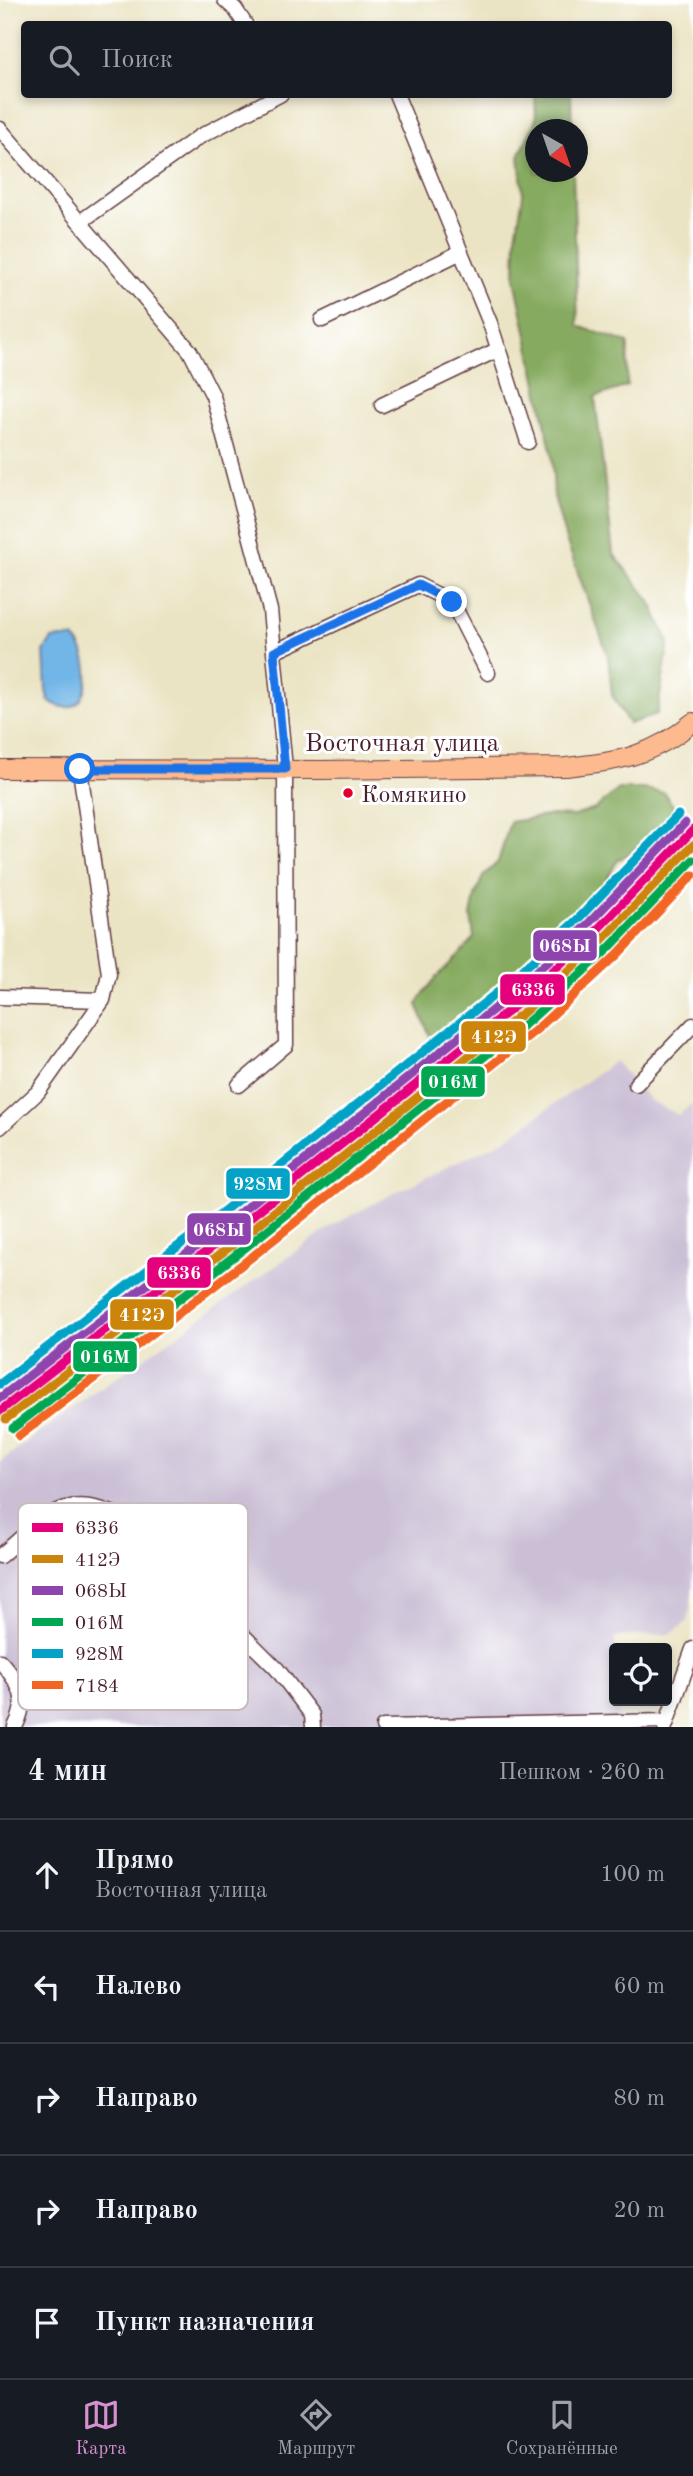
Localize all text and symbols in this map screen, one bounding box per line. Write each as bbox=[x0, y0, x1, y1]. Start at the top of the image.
search box bbox=[21, 21, 672, 98]
icon: search bbox=[45, 41, 83, 79]
text: Поиск bbox=[101, 47, 173, 73]
north arrow bbox=[525, 119, 588, 182]
route end bbox=[436, 586, 467, 617]
street label: Восточная улица bbox=[305, 731, 500, 757]
route start bbox=[64, 753, 95, 784]
place label: Комякино bbox=[361, 784, 467, 808]
marker: Комякино bbox=[341, 786, 355, 800]
line badge: 068Ы bbox=[532, 929, 598, 962]
text: 068Ы bbox=[539, 938, 591, 957]
line badge: 6336 bbox=[499, 973, 566, 1006]
text: 6336 bbox=[511, 982, 555, 1001]
line badge: 412Э bbox=[460, 1020, 527, 1053]
text: 412Э bbox=[471, 1029, 517, 1048]
line badge: 016М bbox=[420, 1065, 486, 1098]
text: 016М bbox=[428, 1074, 478, 1093]
line badge: 928М bbox=[225, 1167, 291, 1200]
text: 928М bbox=[233, 1176, 283, 1195]
line badge: 068Ы bbox=[186, 1212, 252, 1246]
text: 068Ы bbox=[193, 1222, 245, 1241]
line badge: 6336 bbox=[146, 1256, 212, 1289]
text: 6336 bbox=[157, 1265, 201, 1284]
line badge: 412Э bbox=[109, 1298, 175, 1331]
text: 412Э bbox=[119, 1307, 165, 1326]
line badge: 016М bbox=[72, 1340, 138, 1373]
text: 016М bbox=[80, 1349, 130, 1368]
legend bbox=[18, 1503, 248, 1710]
text: 6336 bbox=[75, 1520, 119, 1539]
text: 412Э bbox=[75, 1552, 120, 1571]
text: 068Ы bbox=[75, 1583, 127, 1602]
text: 016М bbox=[75, 1615, 124, 1634]
map controls bbox=[609, 1643, 672, 1706]
button: locate bbox=[609, 1643, 672, 1706]
text: 928М bbox=[75, 1646, 124, 1665]
text: 7184 bbox=[75, 1678, 119, 1697]
text: 4 мин bbox=[28, 1757, 107, 1787]
text: Пешком · 260 m bbox=[499, 1761, 665, 1784]
text: Прямо bbox=[95, 1848, 174, 1874]
icon: ahead bbox=[28, 1856, 66, 1894]
text: 100 m bbox=[600, 1863, 665, 1886]
text: Восточная улица bbox=[95, 1879, 267, 1902]
icon: left bbox=[28, 1968, 66, 2006]
text: Налево bbox=[95, 1974, 182, 2000]
text: 60 m bbox=[614, 1975, 665, 1998]
icon: right bbox=[28, 2080, 66, 2118]
text: Направо bbox=[95, 2086, 198, 2112]
text: 80 m bbox=[614, 2087, 665, 2110]
icon: right bbox=[28, 2192, 66, 2230]
text: Направо bbox=[95, 2198, 198, 2224]
text: 20 m bbox=[614, 2199, 665, 2222]
icon: arrive bbox=[28, 2304, 66, 2342]
text: Пункт назначения bbox=[95, 2310, 314, 2336]
tab: Карта bbox=[75, 2396, 127, 2461]
tab: Маршрут bbox=[277, 2396, 355, 2461]
tab: Сохранённые bbox=[506, 2396, 618, 2461]

